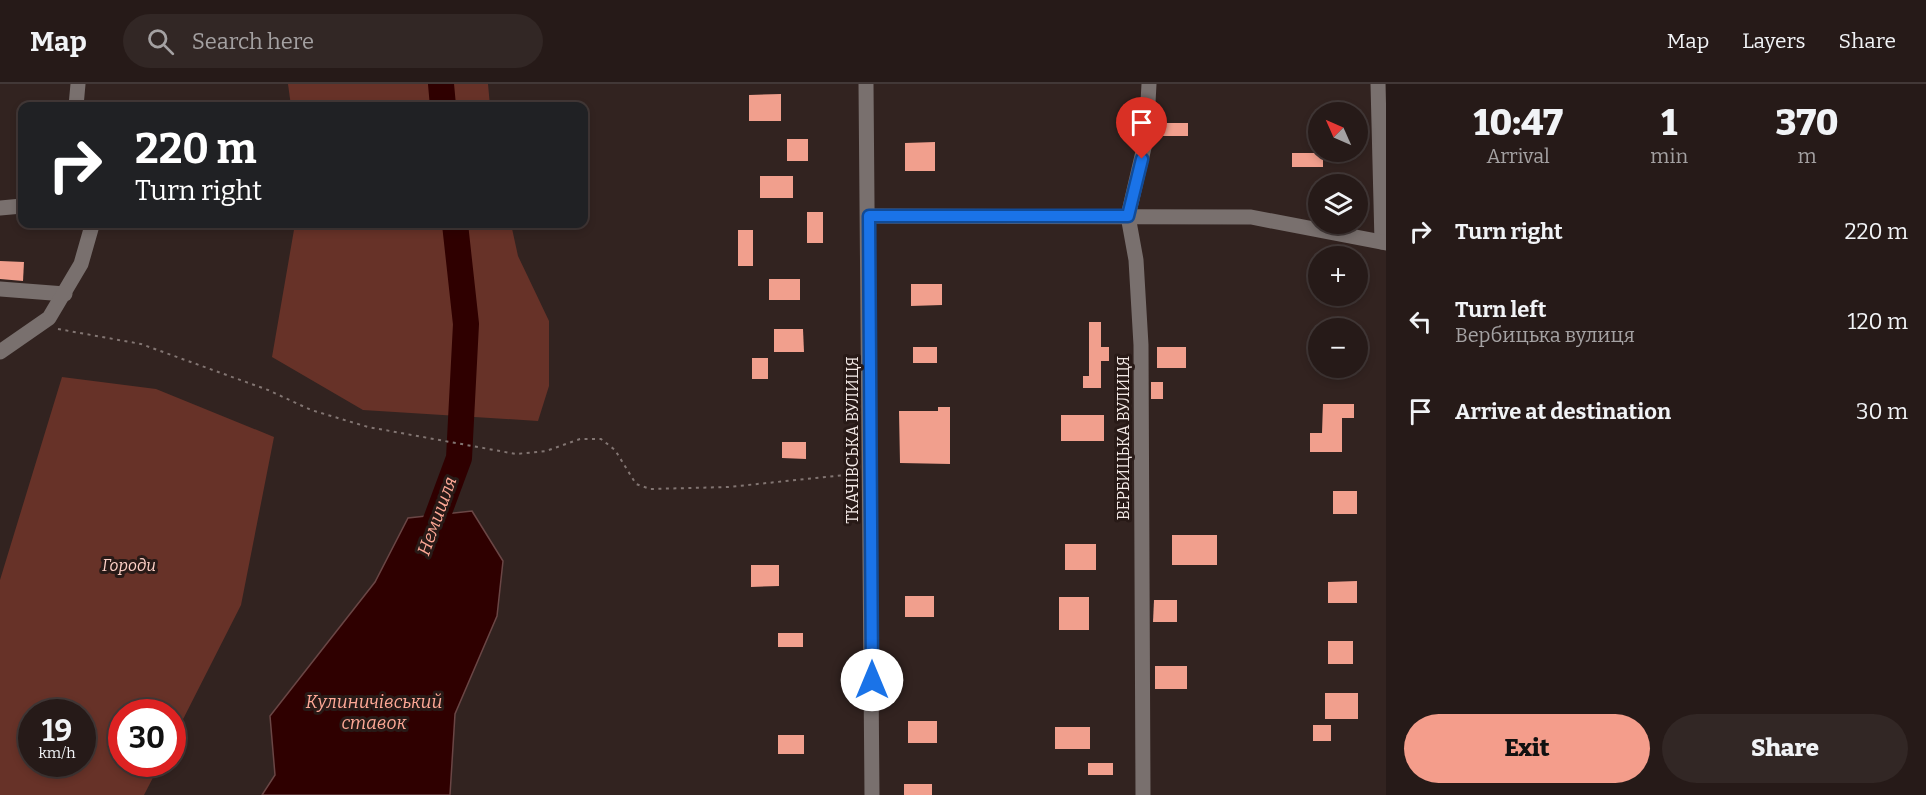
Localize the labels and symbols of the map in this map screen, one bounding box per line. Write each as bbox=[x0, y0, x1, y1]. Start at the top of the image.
pin bbox=[1116, 97, 1167, 159]
north arrow bbox=[1308, 102, 1368, 162]
street label: ТКАЧІВСЬКА ВУЛИЦЯ bbox=[843, 356, 862, 524]
street label: ВЕРБИЦЬКА ВУЛИЦЯ bbox=[1114, 356, 1133, 520]
water label: Немишля bbox=[413, 473, 461, 559]
park label: Городи bbox=[102, 556, 156, 575]
position arrow bbox=[840, 648, 904, 712]
water label: Кулиничівський ставок bbox=[306, 691, 442, 734]
speed limit sign: 30 bbox=[108, 699, 186, 777]

